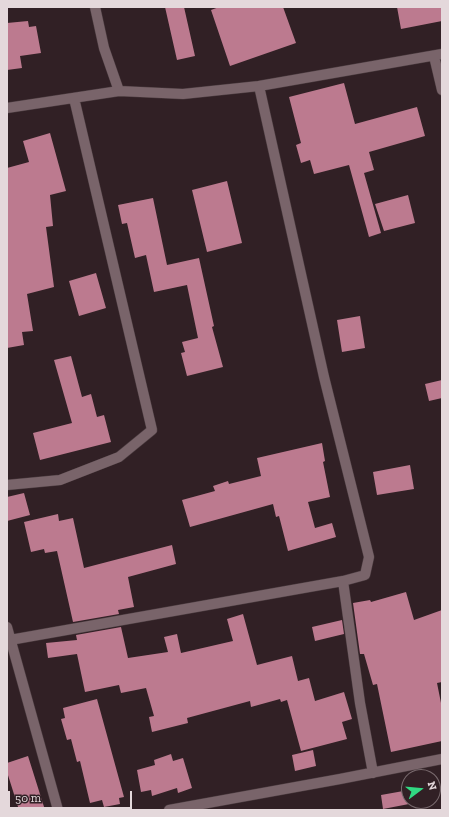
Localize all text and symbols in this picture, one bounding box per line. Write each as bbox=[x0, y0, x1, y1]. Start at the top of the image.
north arrow bbox=[401, 769, 441, 809]
text: N bbox=[425, 780, 439, 792]
scale bar bbox=[10, 783, 134, 809]
text: 50 m bbox=[15, 791, 41, 805]

